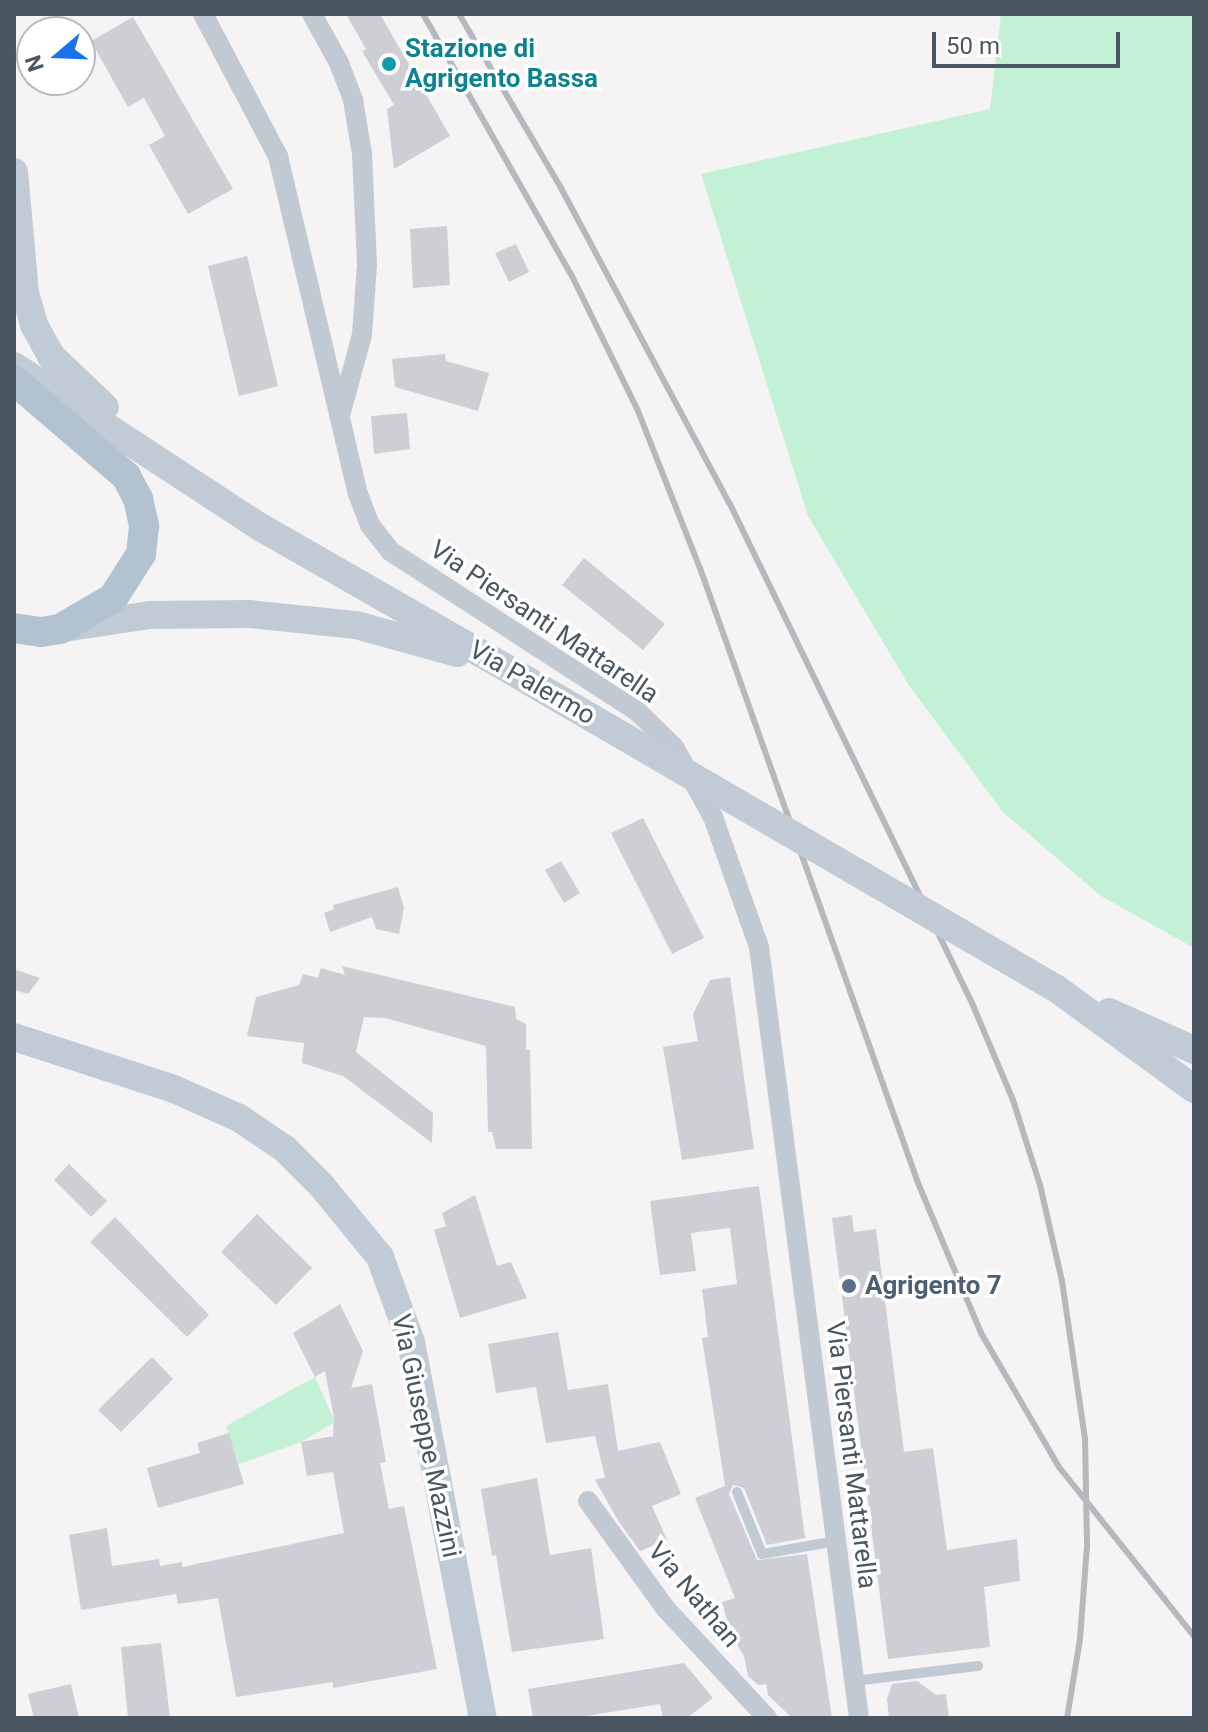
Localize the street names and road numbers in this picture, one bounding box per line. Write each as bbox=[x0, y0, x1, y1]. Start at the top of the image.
street label: Via Piersanti Mattarella bbox=[424, 534, 664, 710]
street label: Via Palermo bbox=[463, 634, 601, 732]
street label: Via Giuseppe Mazzini bbox=[385, 1311, 467, 1561]
street label: Via Piersanti Mattarella bbox=[819, 1320, 883, 1590]
street label: Via Nathan bbox=[641, 1536, 747, 1654]

